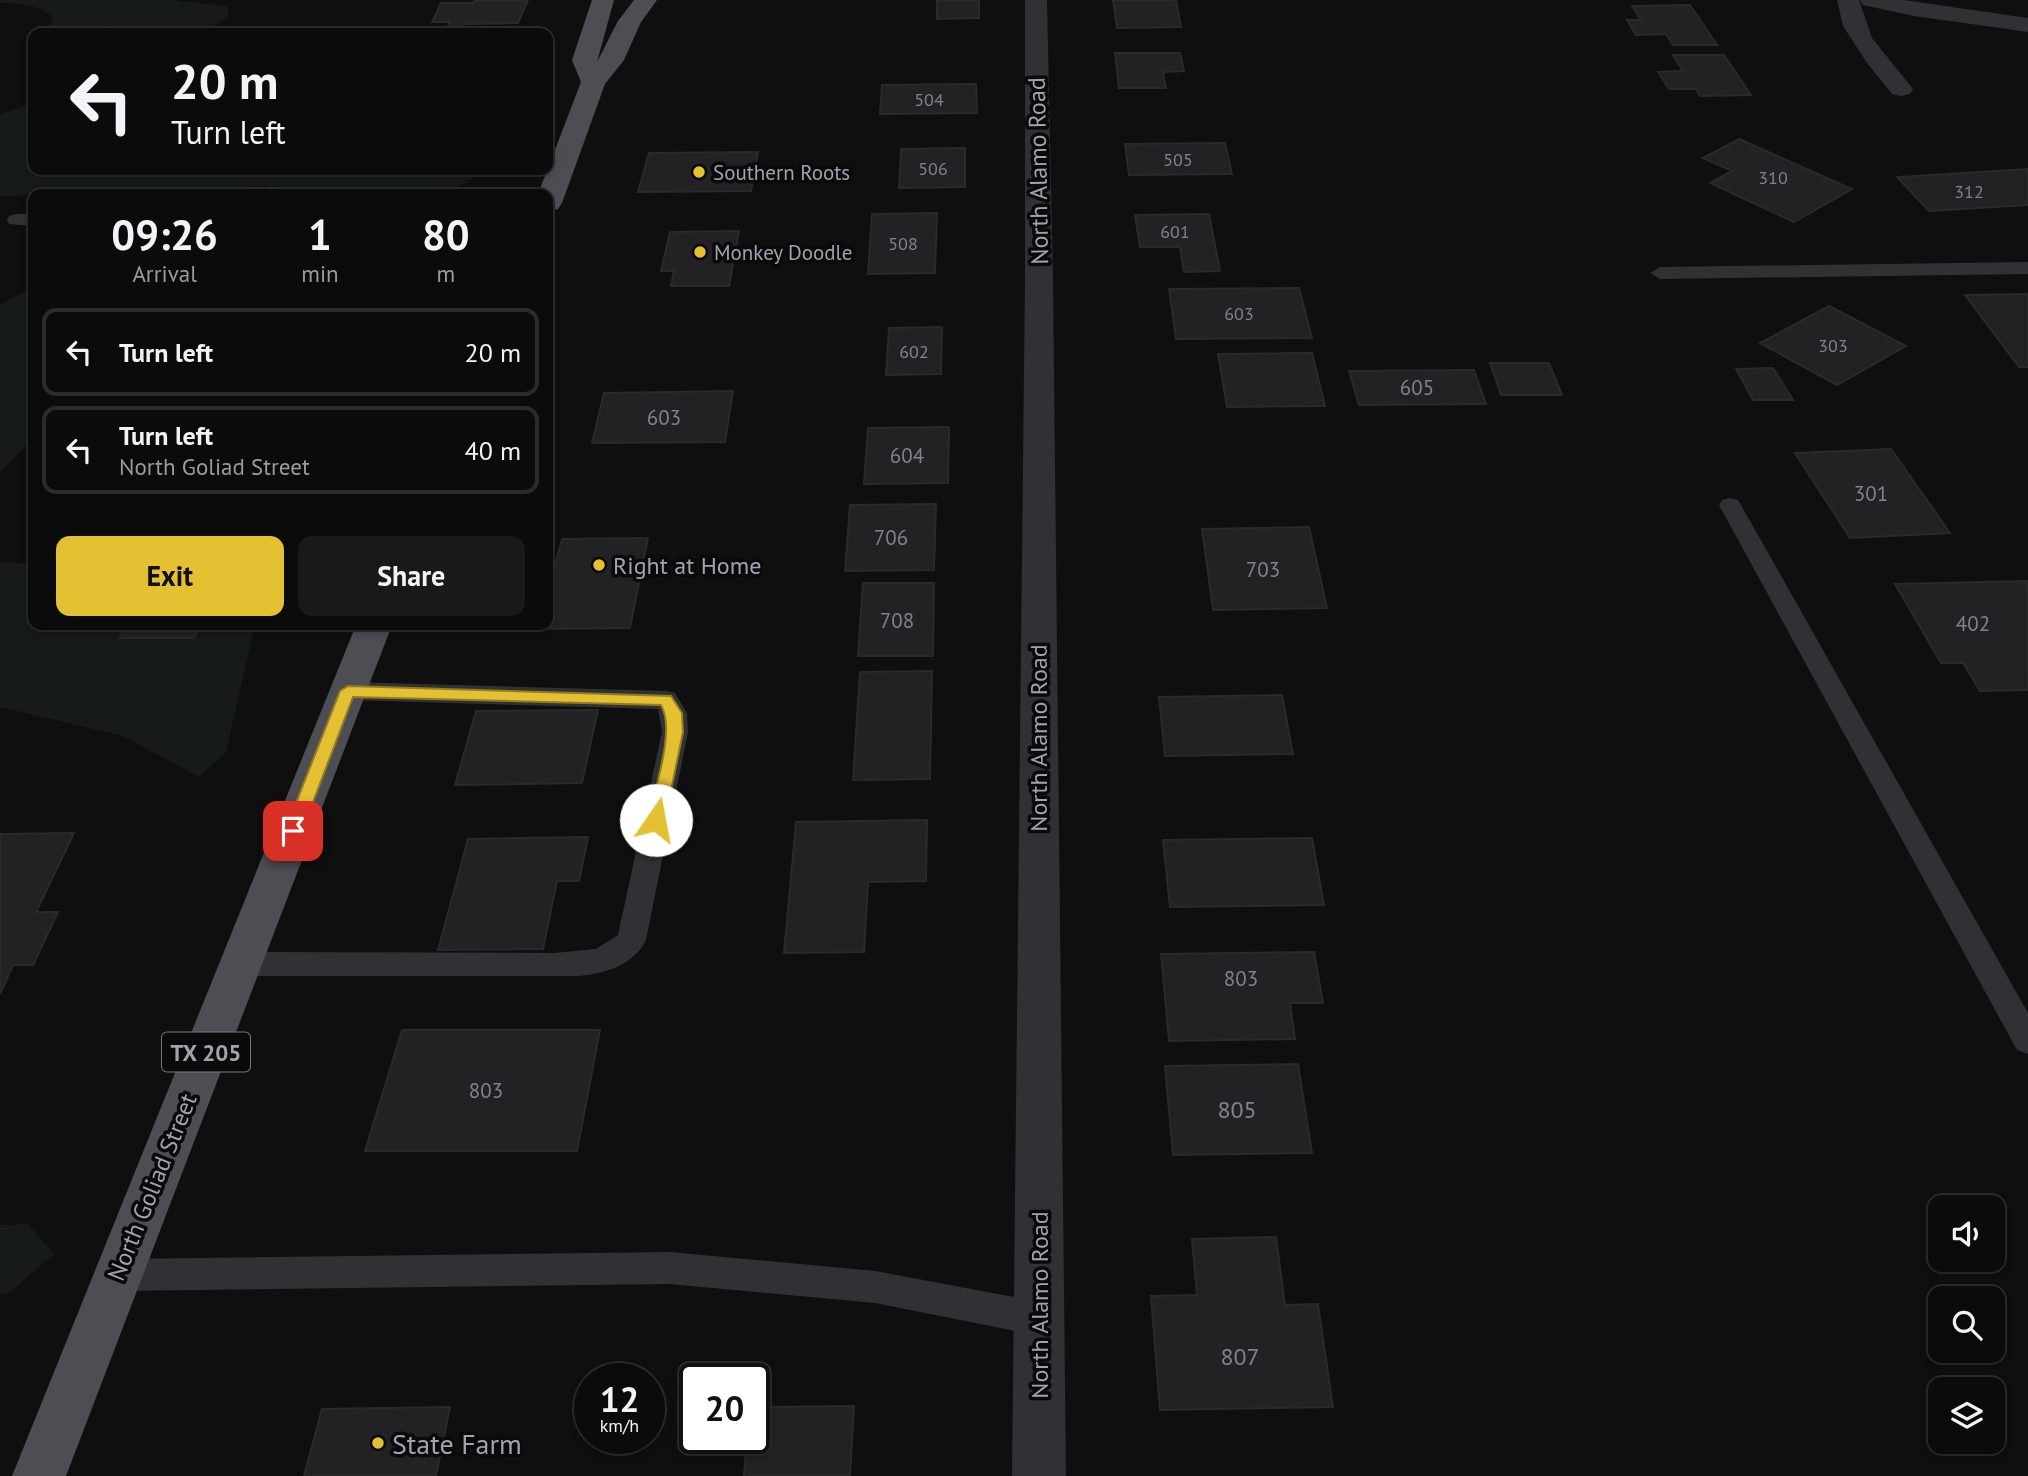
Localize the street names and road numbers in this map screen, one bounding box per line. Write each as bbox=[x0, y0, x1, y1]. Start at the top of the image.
street label: North Alamo Road bbox=[1021, 77, 1055, 265]
street label: North Alamo Road bbox=[1023, 644, 1054, 832]
road number: TX 205 bbox=[162, 1032, 250, 1072]
street label: North Goliad Street bbox=[100, 1089, 204, 1285]
street label: North Alamo Road bbox=[1024, 1211, 1055, 1399]

